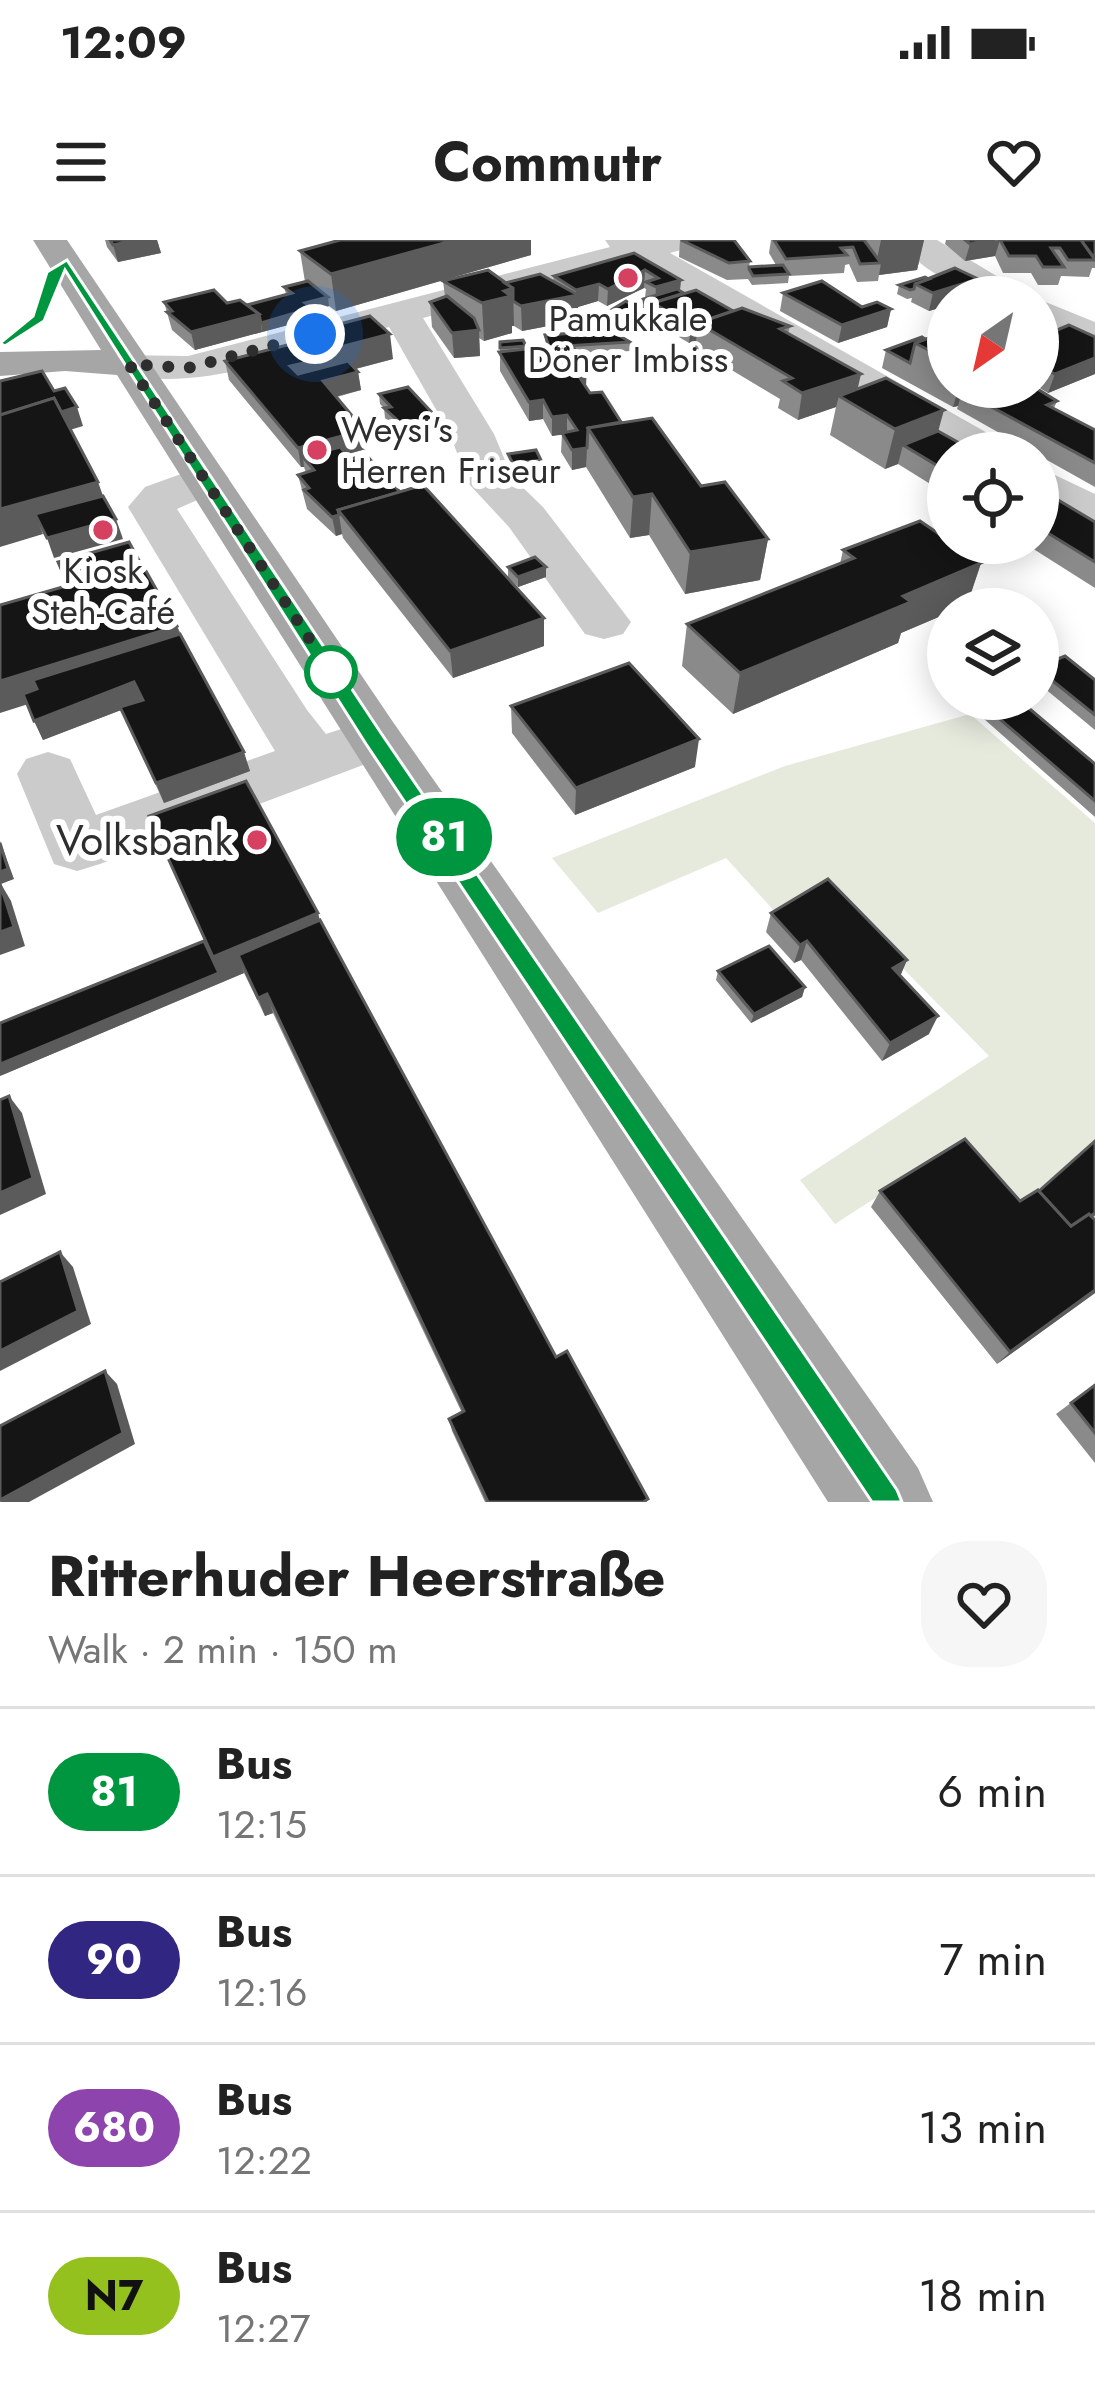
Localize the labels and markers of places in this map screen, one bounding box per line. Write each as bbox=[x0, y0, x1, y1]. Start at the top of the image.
marker: Pamukkale Döner Imbiss bbox=[615, 265, 641, 291]
place label: Pamukkale Döner Imbiss bbox=[528, 292, 728, 385]
place label: Weysi's Herren Friseur bbox=[341, 403, 562, 496]
marker: Weysi's Herren Friseur bbox=[304, 437, 330, 463]
marker: Kiosk Steh-Café bbox=[90, 517, 116, 543]
place label: Kiosk Steh-Café bbox=[31, 544, 175, 637]
unlabelled marker bbox=[306, 647, 356, 697]
place label: Volksbank bbox=[56, 810, 234, 871]
marker: Volksbank bbox=[244, 827, 270, 853]

